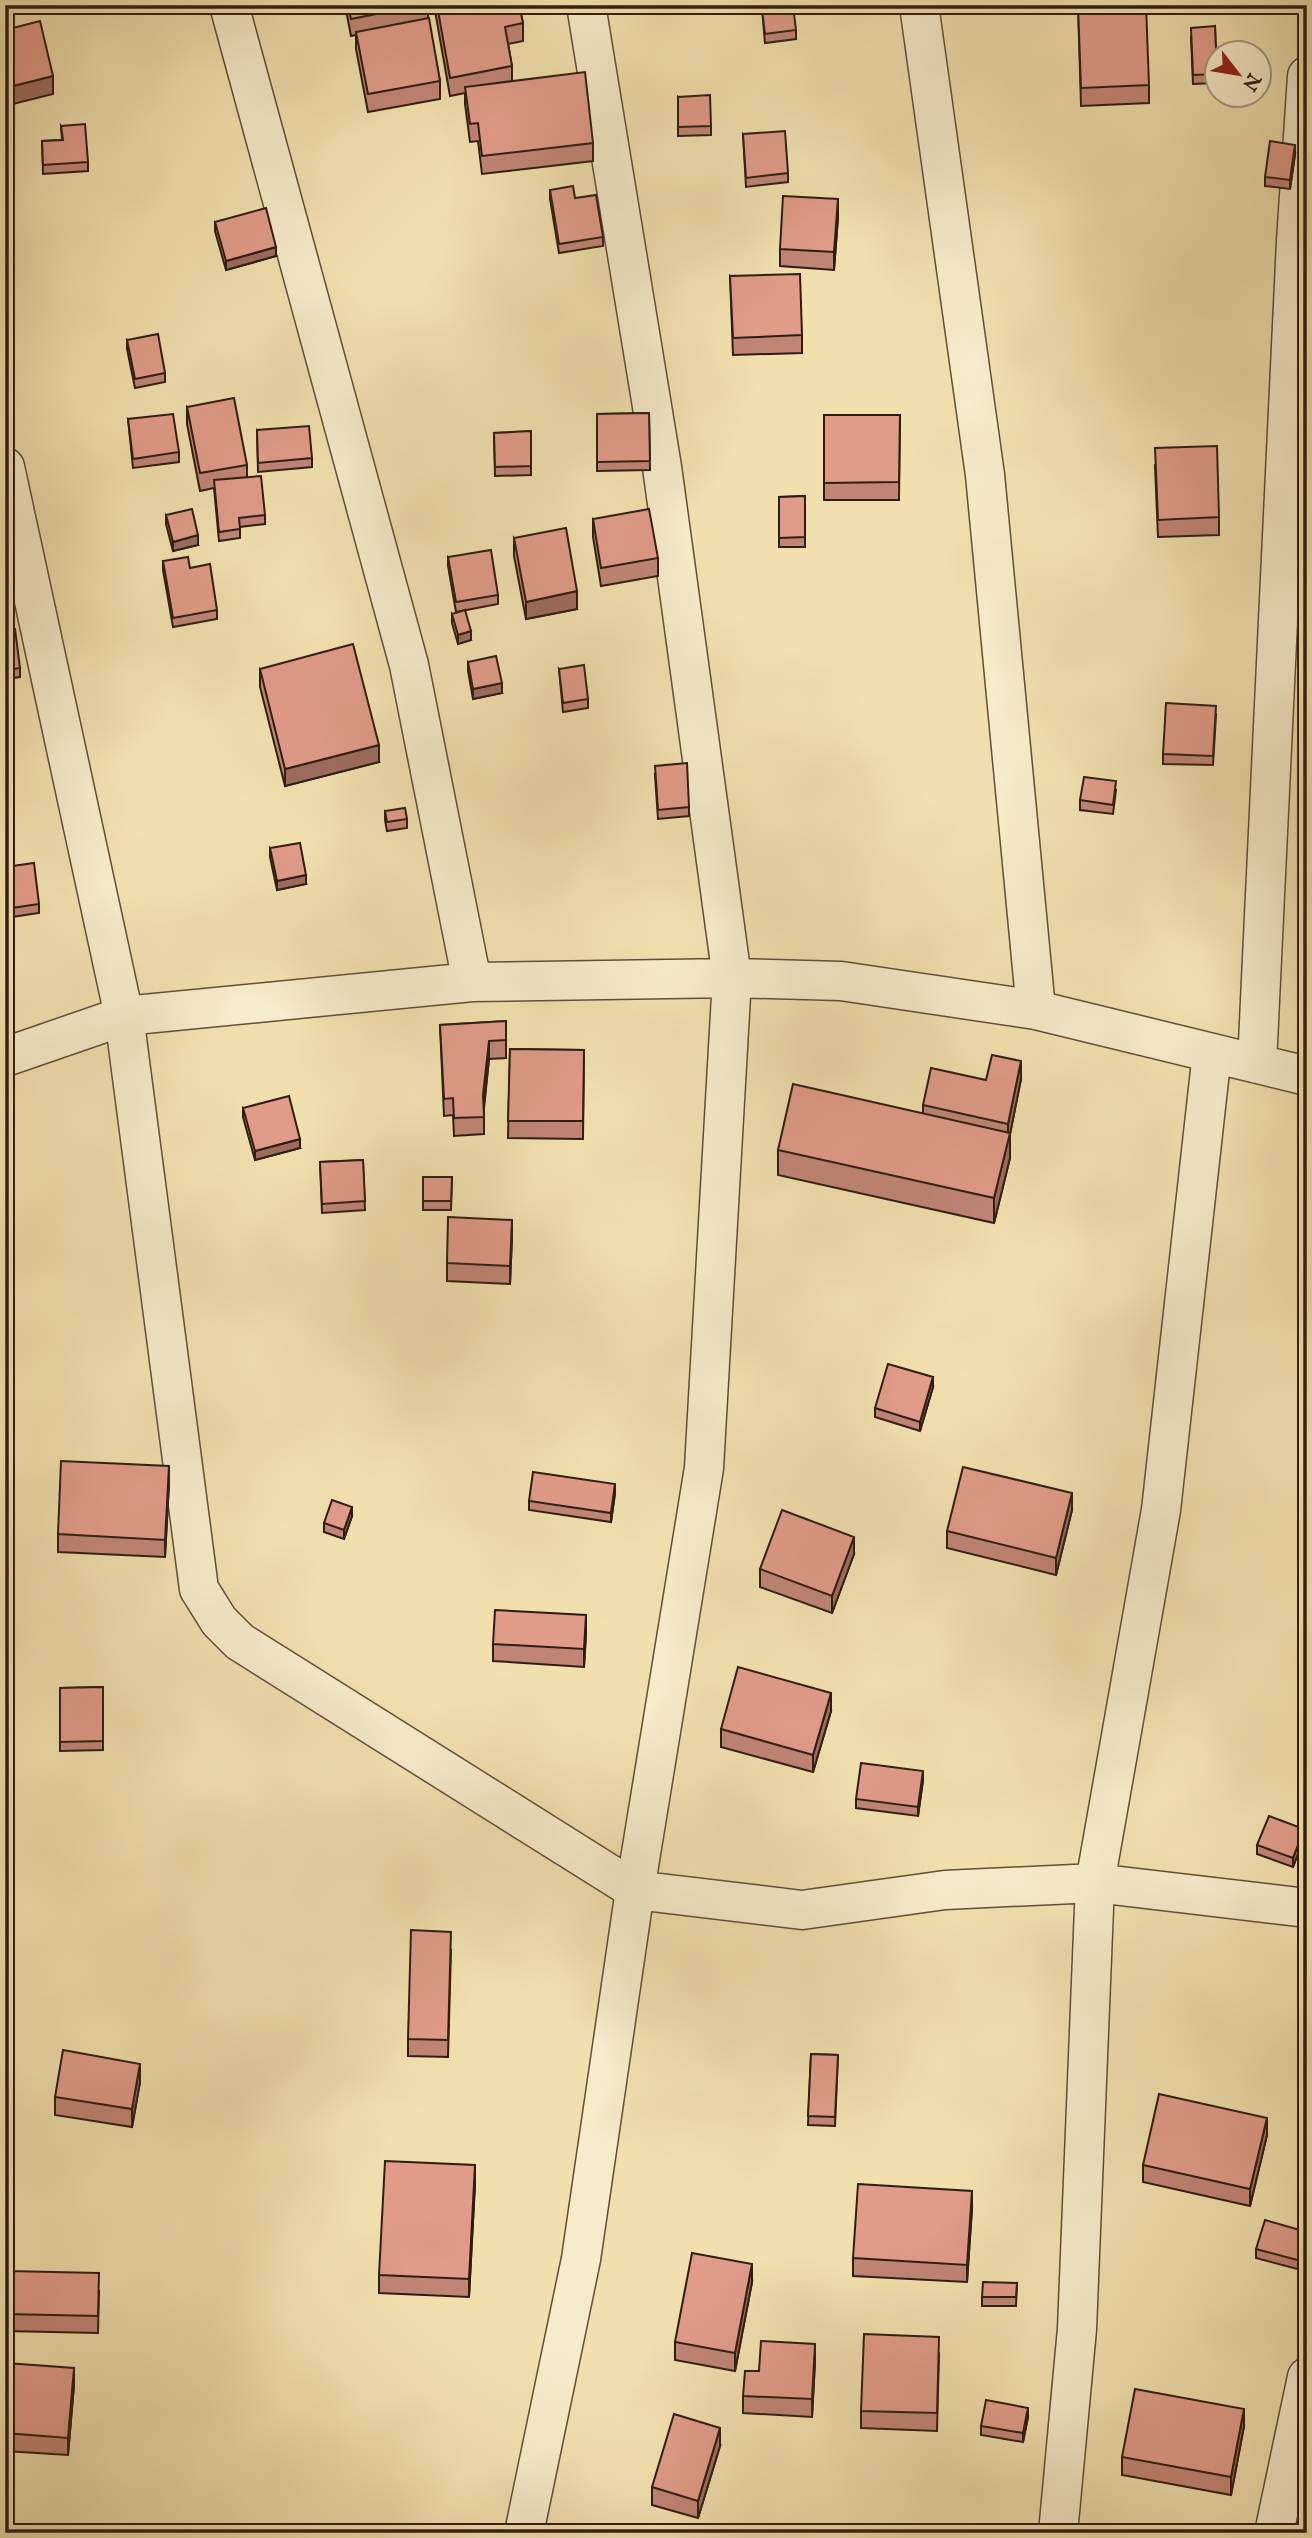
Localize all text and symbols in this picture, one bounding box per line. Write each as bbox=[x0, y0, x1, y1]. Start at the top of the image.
north arrow bbox=[1204, 38, 1274, 108]
text: N bbox=[1236, 68, 1266, 95]

